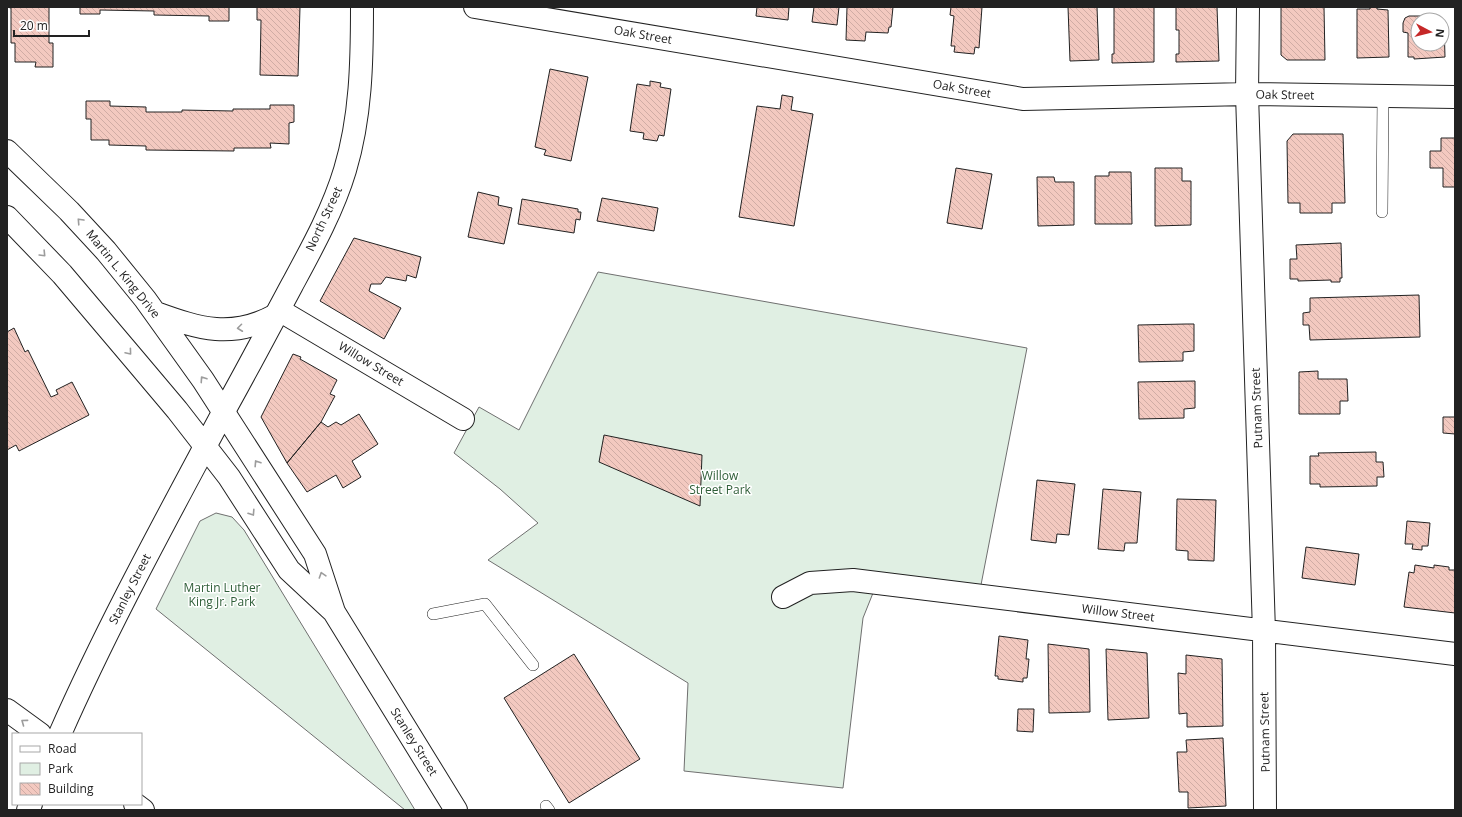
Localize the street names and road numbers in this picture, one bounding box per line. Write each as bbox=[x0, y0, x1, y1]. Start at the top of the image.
street label: Oak Street bbox=[613, 21, 674, 48]
street label: Oak Street bbox=[932, 75, 993, 102]
street label: Oak Street bbox=[1255, 85, 1315, 104]
street label: North Street bbox=[301, 184, 346, 254]
street label: Martin L. King Drive bbox=[82, 226, 165, 322]
street label: Willow Street bbox=[335, 337, 407, 390]
street label: Putnam Street bbox=[1247, 367, 1266, 449]
street label: Stanley Street bbox=[104, 550, 155, 627]
street label: Willow Street bbox=[1081, 600, 1155, 625]
street label: Putnam Street bbox=[1255, 692, 1274, 772]
street label: Stanley Street bbox=[387, 704, 442, 779]

